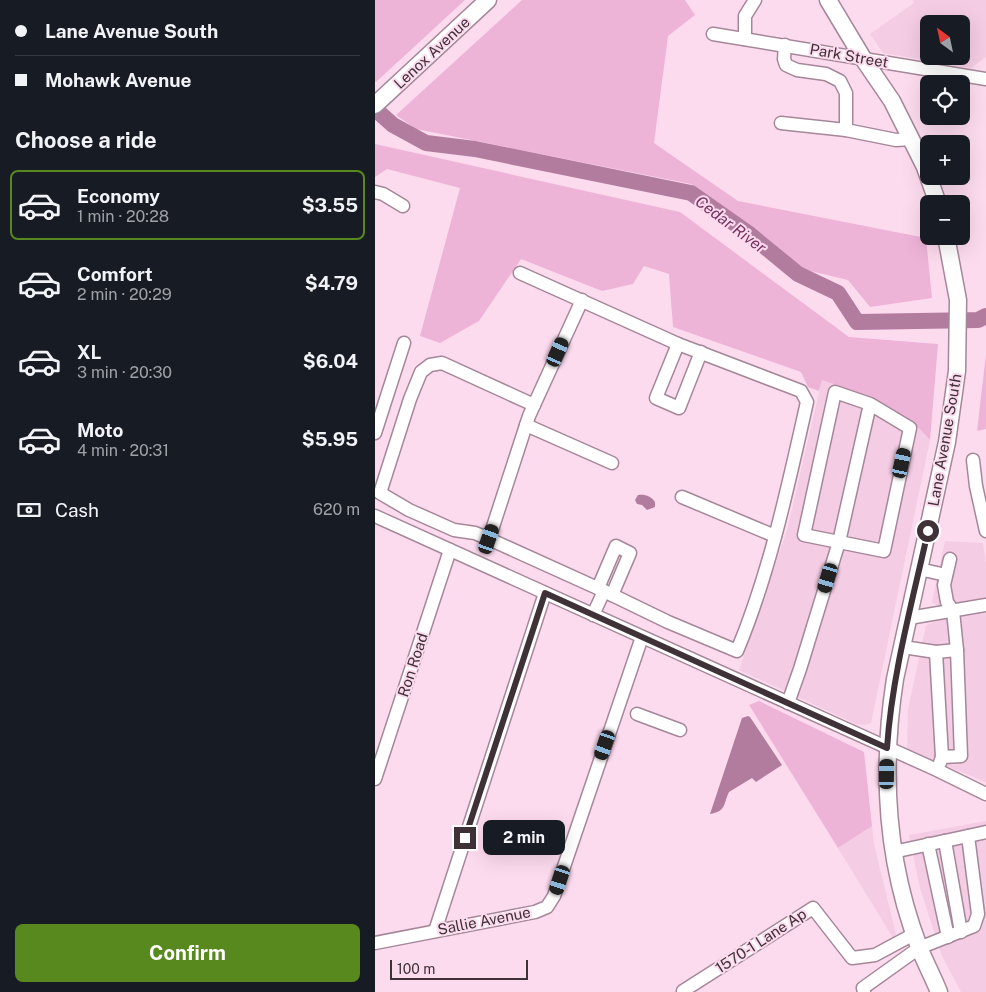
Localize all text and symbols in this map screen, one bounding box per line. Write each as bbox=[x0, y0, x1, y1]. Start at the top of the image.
street label: Lenox Avenue bbox=[390, 13, 473, 92]
north arrow bbox=[920, 15, 970, 65]
map controls bbox=[920, 15, 970, 245]
text: Lane Avenue South bbox=[45, 20, 218, 42]
street label: Park Street bbox=[808, 40, 890, 71]
text: Mohawk Avenue bbox=[45, 69, 192, 91]
button: locate bbox=[920, 75, 970, 125]
text: Choose a ride bbox=[15, 127, 157, 153]
button: + bbox=[920, 135, 970, 185]
icon: car bbox=[17, 183, 62, 228]
text: Economy bbox=[77, 185, 160, 207]
water label: Cedar River bbox=[692, 192, 771, 258]
text: $3.55 bbox=[302, 194, 358, 216]
button: − bbox=[920, 195, 970, 245]
text: 1 min · 20:28 bbox=[77, 207, 169, 226]
icon: car bbox=[17, 261, 62, 306]
text: Comfort bbox=[77, 263, 153, 285]
text: $4.79 bbox=[305, 272, 358, 294]
text: 2 min · 20:29 bbox=[77, 285, 172, 304]
car bbox=[545, 335, 570, 369]
icon: car bbox=[17, 339, 62, 384]
text: XL bbox=[77, 341, 102, 363]
text: $6.04 bbox=[303, 350, 358, 372]
text: 3 min · 20:30 bbox=[77, 363, 172, 382]
street label: Lane Avenue South bbox=[924, 372, 965, 507]
icon: car bbox=[17, 417, 62, 462]
text: Moto bbox=[77, 419, 123, 441]
text: $5.95 bbox=[302, 428, 358, 450]
text: 4 min · 20:31 bbox=[77, 441, 169, 460]
car bbox=[891, 447, 912, 479]
icon: cash bbox=[15, 496, 43, 524]
text: Cash bbox=[55, 499, 99, 521]
text: 620 m bbox=[313, 500, 360, 519]
route start bbox=[917, 520, 939, 542]
car bbox=[477, 522, 500, 556]
car bbox=[816, 561, 839, 595]
street label: Ron Road bbox=[394, 631, 431, 699]
car bbox=[593, 728, 616, 762]
car bbox=[879, 759, 894, 789]
callout: 2 min bbox=[483, 820, 565, 856]
route end bbox=[454, 827, 476, 849]
text: 2 min bbox=[503, 828, 545, 847]
car bbox=[548, 863, 571, 897]
street label: Sallie Avenue bbox=[436, 903, 532, 938]
street label: 1570-1 Lane Ap bbox=[712, 905, 809, 976]
button: Confirm bbox=[15, 924, 360, 982]
scale bar bbox=[390, 957, 527, 980]
text: 100 m bbox=[397, 961, 435, 977]

